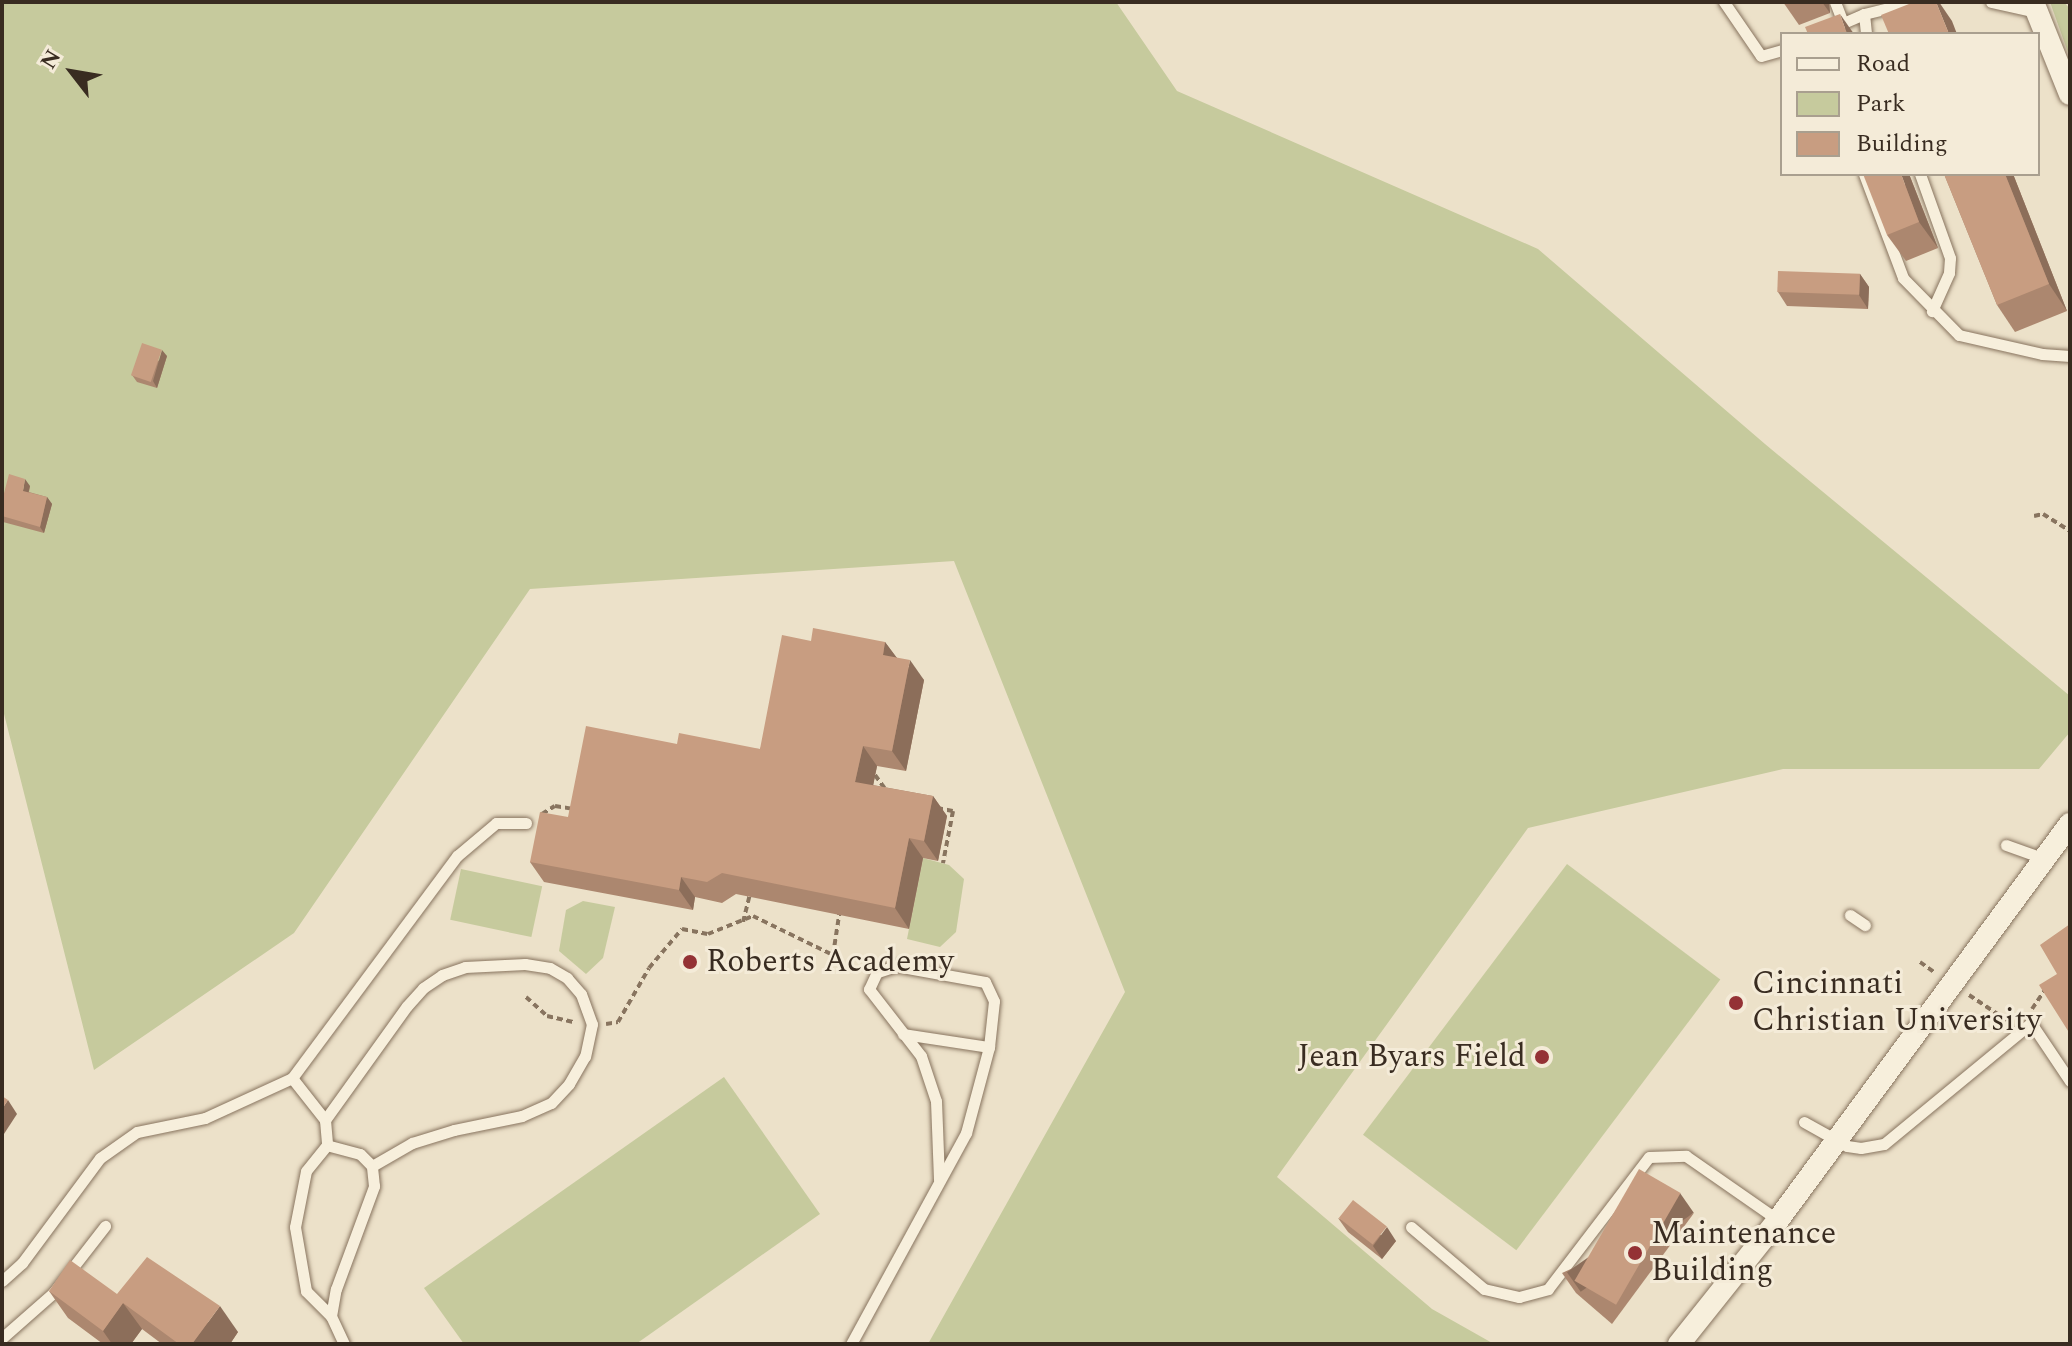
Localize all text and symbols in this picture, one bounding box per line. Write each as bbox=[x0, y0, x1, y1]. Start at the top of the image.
north arrow bbox=[32, 32, 112, 112]
legend bbox=[1780, 32, 2040, 176]
text: N bbox=[32, 43, 70, 76]
text: Road bbox=[1856, 46, 1910, 82]
text: Park bbox=[1856, 86, 1906, 122]
text: Building bbox=[1856, 126, 1948, 162]
place label: Roberts Academy bbox=[706, 943, 954, 981]
marker: Roberts Academy bbox=[681, 953, 699, 971]
place label: Cincinnati Christian University bbox=[1752, 966, 2042, 1041]
marker: Cincinnati Christian University bbox=[1727, 994, 1745, 1012]
place label: Jean Byars Field bbox=[1298, 1038, 1526, 1076]
marker: Jean Byars Field bbox=[1533, 1048, 1551, 1066]
place label: Maintenance Building bbox=[1651, 1216, 1836, 1291]
marker: Maintenance Building bbox=[1626, 1244, 1644, 1262]

